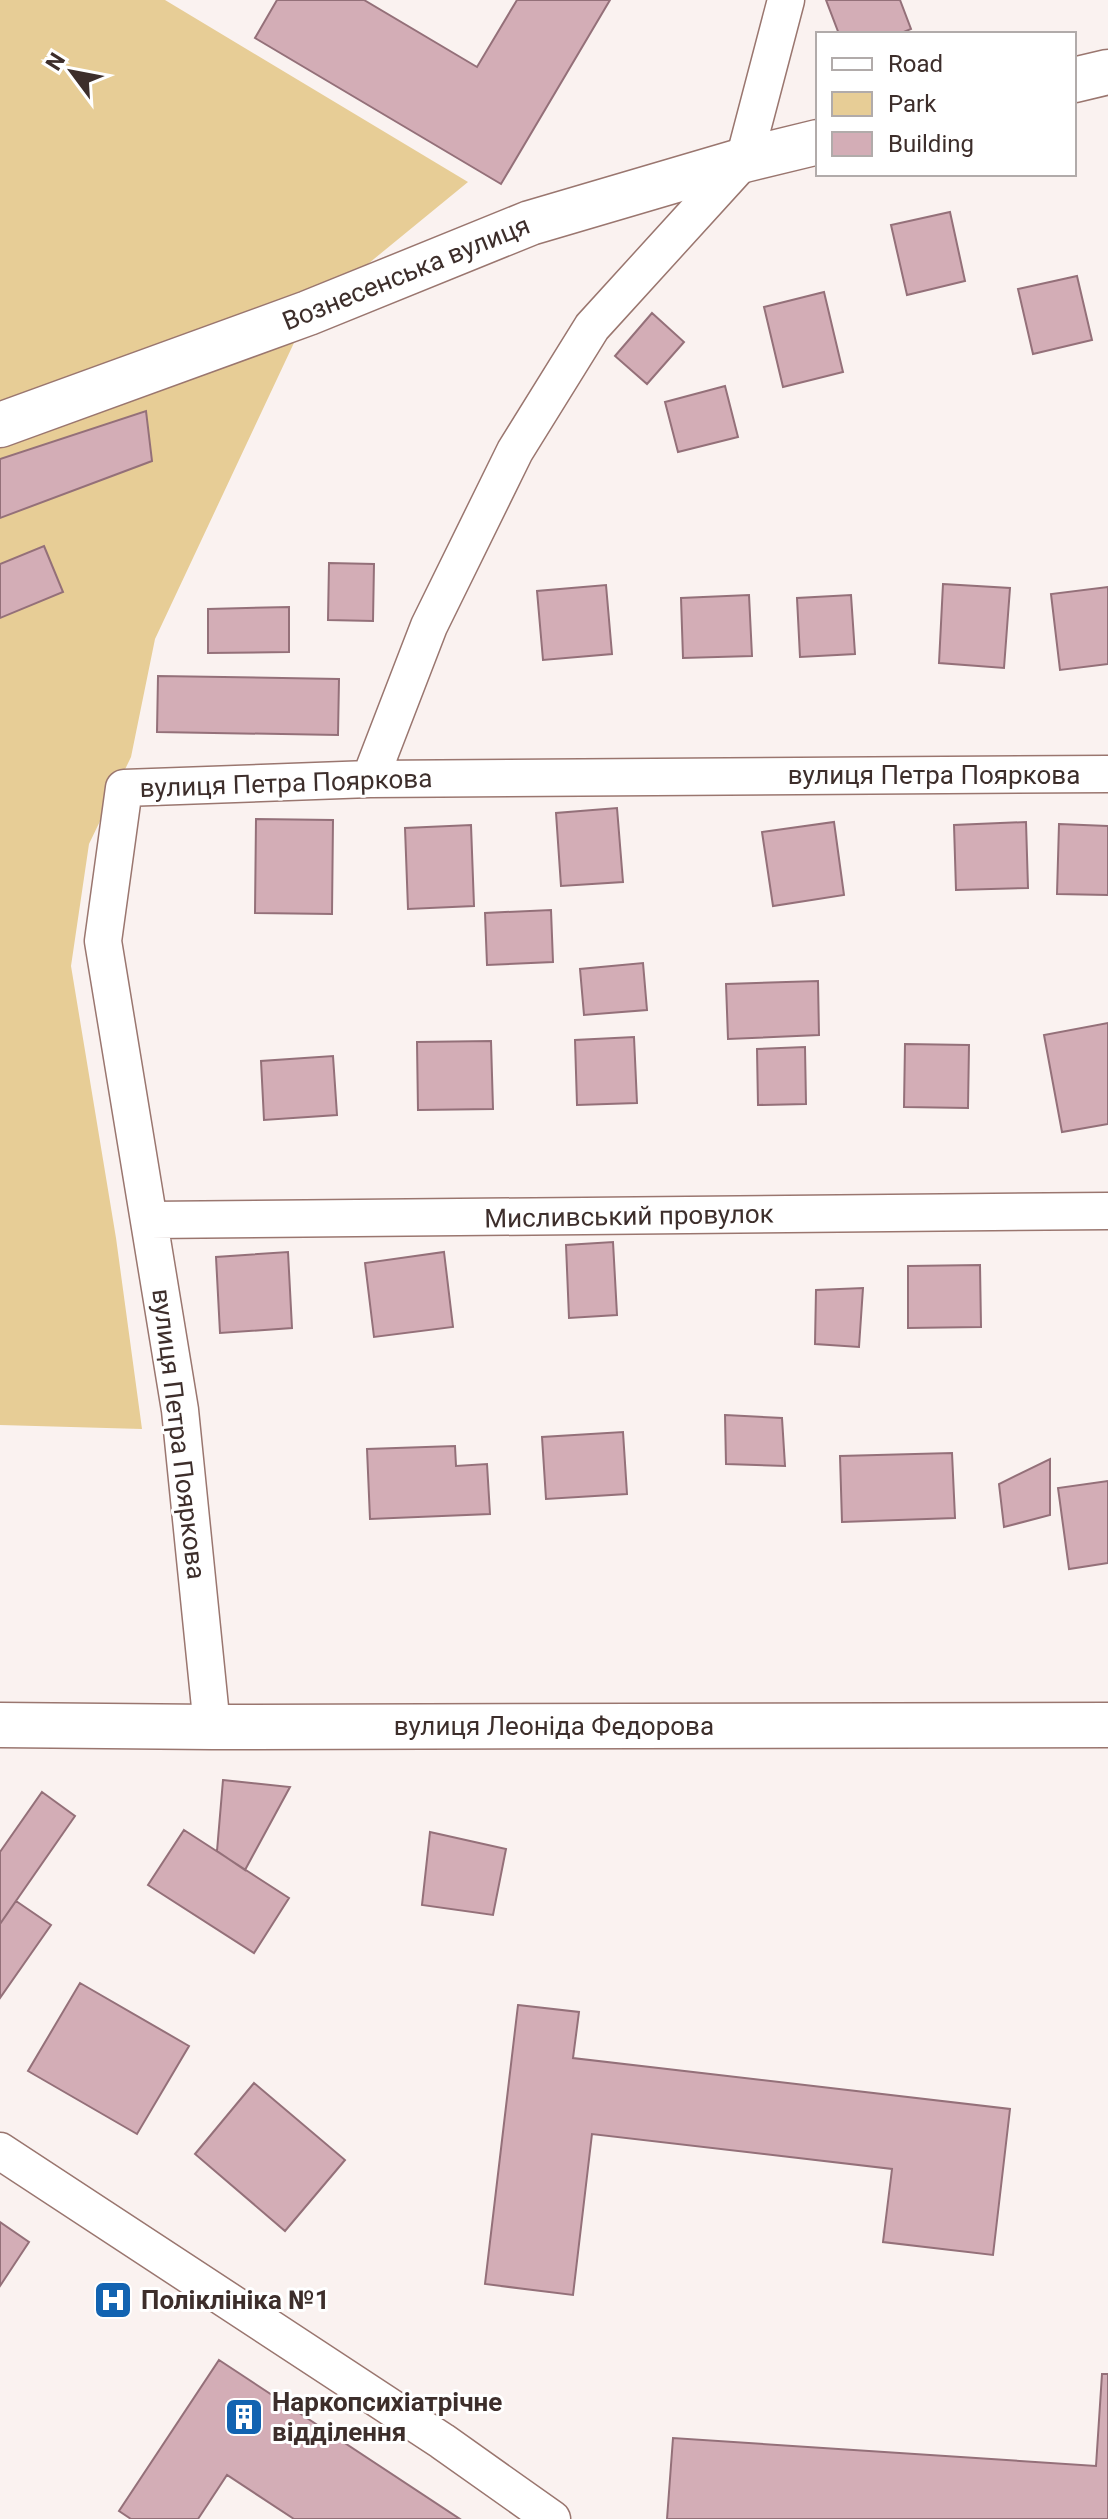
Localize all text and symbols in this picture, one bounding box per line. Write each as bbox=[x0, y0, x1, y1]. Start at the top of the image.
north arrow bbox=[32, 32, 112, 112]
legend bbox=[816, 32, 1076, 176]
text: N bbox=[41, 48, 70, 75]
text: Road bbox=[888, 50, 943, 78]
text: Park bbox=[888, 90, 937, 118]
text: Building bbox=[888, 130, 974, 158]
street label: Вознесенська вулиця bbox=[278, 210, 534, 336]
street label: вулиця Петра Пояркова bbox=[788, 760, 1080, 790]
street label: вулиця Петра Пояркова bbox=[139, 763, 433, 803]
street label: Мисливський провулок bbox=[484, 1198, 774, 1234]
street label: вулиця Петра Пояркова bbox=[146, 1287, 212, 1581]
street label: вулиця Леоніда Федорова bbox=[394, 1711, 714, 1741]
hospital icon: Поліклініка №1 bbox=[92, 2279, 134, 2321]
place label: Поліклініка №1 bbox=[141, 2285, 330, 2315]
place label: Наркопсихіатрічне відділення bbox=[272, 2387, 502, 2447]
building icon: Наркопсихіатрічне відділення bbox=[223, 2396, 265, 2438]

